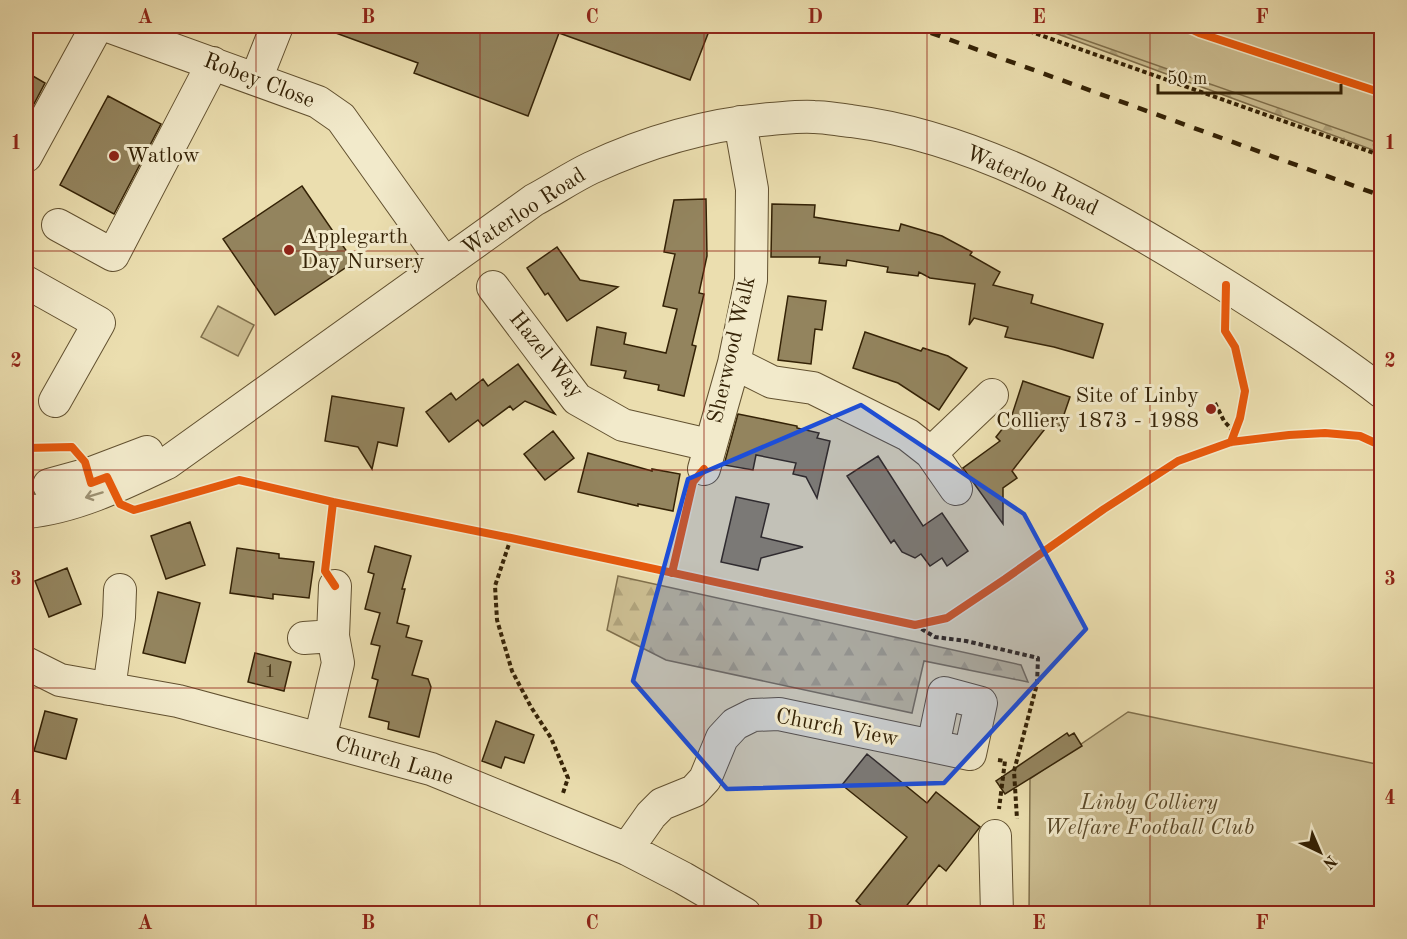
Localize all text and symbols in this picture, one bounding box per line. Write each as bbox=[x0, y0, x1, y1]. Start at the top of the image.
text: A bbox=[137, 8, 153, 28]
text: B bbox=[361, 8, 375, 28]
text: C bbox=[585, 8, 599, 28]
text: D bbox=[807, 8, 823, 28]
text: E bbox=[1032, 8, 1046, 28]
text: F bbox=[1255, 8, 1269, 28]
street label: Robey Close bbox=[200, 50, 318, 112]
scale bar bbox=[1158, 57, 1341, 95]
text: 50 m bbox=[1167, 70, 1207, 88]
text: 1 bbox=[10, 134, 22, 154]
text: 1 bbox=[1384, 134, 1396, 154]
street label: Waterloo Road bbox=[962, 142, 1102, 220]
place label: Watlow bbox=[126, 145, 200, 167]
marker: Watlow bbox=[107, 149, 121, 163]
street label: Waterloo Road bbox=[458, 164, 590, 260]
place label: Applegarth Day Nursery bbox=[301, 226, 425, 273]
marker: Applegarth Day Nursery bbox=[282, 243, 296, 257]
street label: Sherwood Walk bbox=[704, 274, 760, 426]
street label: Hazel Way bbox=[505, 308, 587, 403]
text: 2 bbox=[10, 352, 22, 372]
text: 2 bbox=[1384, 352, 1396, 372]
place label: Site of Linby Colliery 1873 - 1988 bbox=[996, 385, 1199, 432]
marker: Site of Linby Colliery 1873 - 1988 bbox=[1204, 402, 1218, 416]
one-way arrow bbox=[85, 490, 104, 501]
text: 3 bbox=[10, 570, 22, 590]
text: 3 bbox=[1384, 570, 1396, 590]
house number: 1 bbox=[264, 662, 276, 682]
street label: Church View bbox=[774, 705, 900, 751]
street label: Church Lane bbox=[332, 733, 456, 789]
text: 4 bbox=[10, 789, 22, 809]
text: 4 bbox=[1384, 789, 1396, 809]
park label: Linby Colliery Welfare Football Club bbox=[1044, 792, 1254, 839]
north arrow bbox=[1290, 822, 1350, 882]
text: N bbox=[1319, 851, 1339, 872]
text: A bbox=[137, 914, 153, 934]
text: B bbox=[361, 914, 375, 934]
text: C bbox=[585, 914, 599, 934]
text: D bbox=[807, 914, 823, 934]
text: E bbox=[1032, 914, 1046, 934]
text: F bbox=[1255, 914, 1269, 934]

